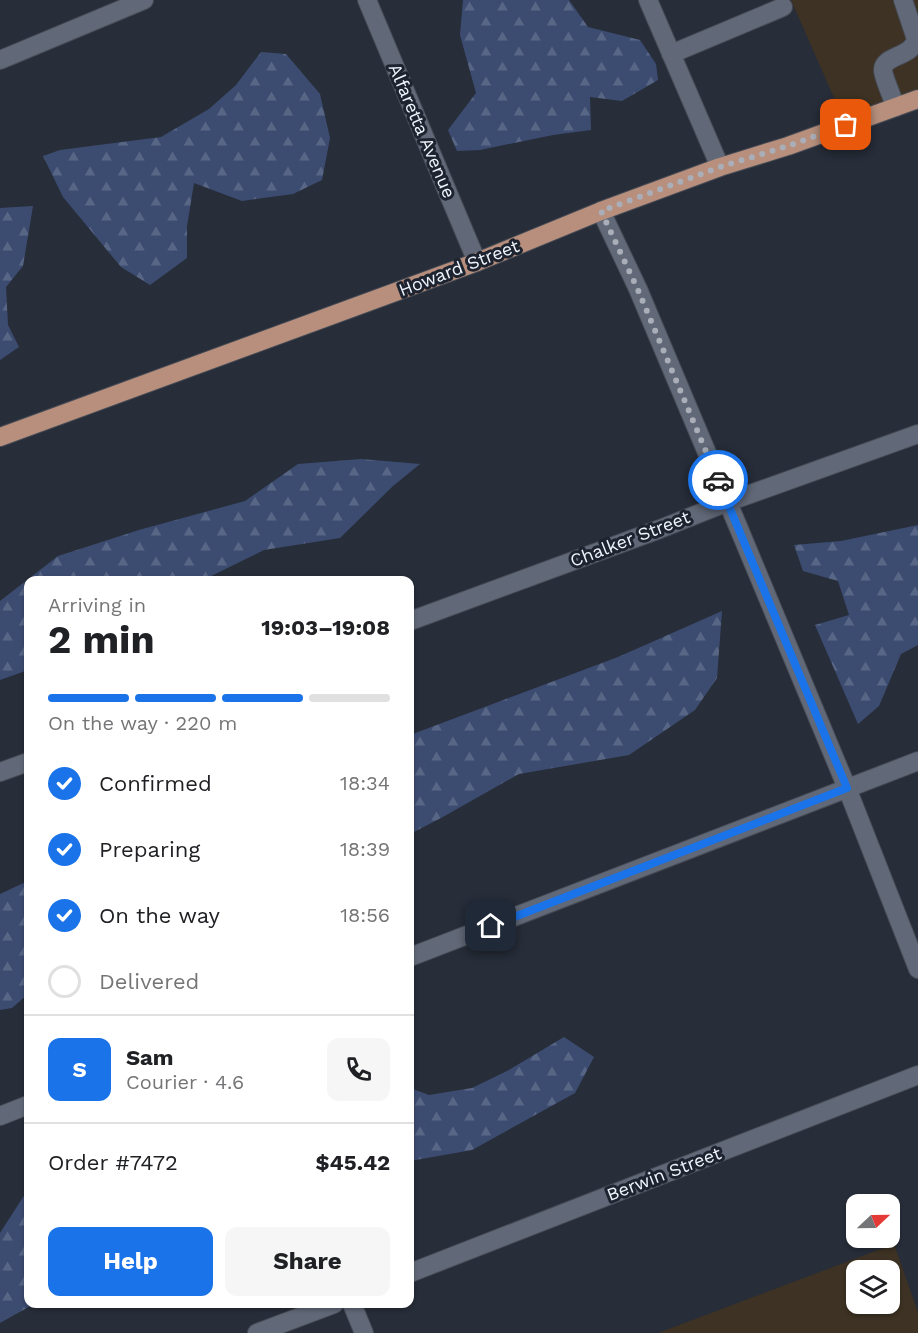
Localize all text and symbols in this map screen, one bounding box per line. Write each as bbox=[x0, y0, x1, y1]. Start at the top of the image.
street label: Alfaretta Avenue bbox=[385, 60, 460, 201]
pin bbox=[820, 99, 871, 150]
icon: bag bbox=[829, 108, 862, 141]
street label: Howard Street bbox=[396, 235, 522, 300]
courier bbox=[688, 450, 748, 510]
icon: car bbox=[702, 464, 735, 497]
street label: Chalker Street bbox=[567, 506, 693, 571]
text: Arriving in bbox=[48, 593, 146, 617]
text: 19:03–19:08 bbox=[261, 615, 390, 640]
text: 2 min bbox=[48, 617, 155, 662]
text: On the way · 220 m bbox=[48, 711, 237, 735]
icon: check bbox=[48, 767, 81, 800]
text: Confirmed bbox=[99, 771, 212, 796]
text: 18:34 bbox=[340, 771, 390, 795]
icon: check bbox=[48, 833, 81, 866]
text: Preparing bbox=[99, 837, 200, 862]
text: 18:39 bbox=[340, 837, 390, 861]
icon: check bbox=[48, 899, 81, 932]
pin bbox=[465, 900, 516, 951]
text: On the way bbox=[99, 903, 220, 928]
text: 18:56 bbox=[340, 903, 390, 927]
icon: home bbox=[474, 909, 507, 942]
text: Delivered bbox=[99, 969, 199, 994]
button: phone bbox=[327, 1038, 390, 1101]
text: Sam bbox=[126, 1045, 174, 1070]
text: S bbox=[72, 1057, 87, 1082]
text: Courier · 4.6 bbox=[126, 1070, 244, 1094]
street label: Berwin Street bbox=[604, 1142, 724, 1205]
text: Order #7472 bbox=[48, 1150, 178, 1175]
text: $45.42 bbox=[316, 1150, 390, 1175]
north arrow bbox=[846, 1194, 900, 1248]
map controls bbox=[846, 1194, 900, 1314]
button: Help bbox=[48, 1227, 213, 1296]
button: Share bbox=[225, 1227, 390, 1296]
button: layers bbox=[846, 1260, 900, 1314]

